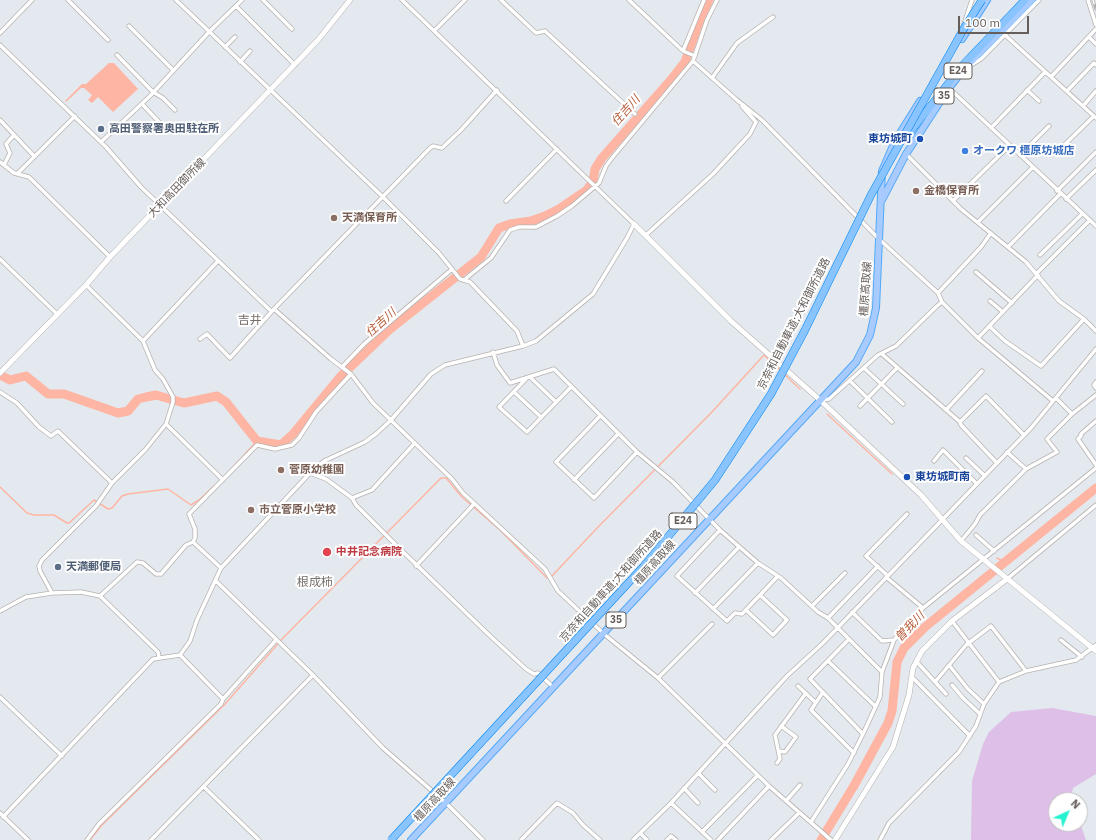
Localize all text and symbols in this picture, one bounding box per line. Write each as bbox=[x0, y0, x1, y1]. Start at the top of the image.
scale bar bbox=[960, 8, 1031, 34]
text: 100 m bbox=[965, 15, 1000, 30]
road number: E24 bbox=[944, 63, 972, 79]
road number: 35 bbox=[934, 88, 954, 104]
water label: 住吉川 bbox=[609, 93, 643, 129]
place label: 高田警察署奥田駐在所 bbox=[109, 122, 219, 136]
marker: 高田警察署奥田駐在所 bbox=[96, 124, 106, 134]
place label: 東坊城町 bbox=[868, 132, 912, 146]
marker: 東坊城町 bbox=[915, 134, 925, 144]
place label: オークワ 橿原坊城店 bbox=[973, 144, 1075, 158]
marker: オークワ 橿原坊城店 bbox=[960, 146, 970, 156]
street label: 大和高田御所線 bbox=[146, 156, 208, 220]
place label: 金橋保育所 bbox=[924, 184, 979, 198]
marker: 金橋保育所 bbox=[911, 186, 921, 196]
place label: 天満保育所 bbox=[342, 211, 397, 225]
marker: 天満保育所 bbox=[329, 213, 339, 223]
street label: 京奈和自動車道;大和御所道路 bbox=[755, 256, 833, 392]
street label: 橿原高取線 bbox=[857, 261, 875, 317]
water label: 住吉川 bbox=[363, 306, 399, 340]
district label: 吉井 bbox=[238, 314, 262, 328]
place label: 菅原幼稚園 bbox=[289, 463, 344, 477]
marker: 菅原幼稚園 bbox=[276, 465, 286, 475]
place label: 東坊城町南 bbox=[915, 470, 970, 484]
marker: 東坊城町南 bbox=[902, 472, 912, 482]
place label: 市立菅原小学校 bbox=[259, 503, 336, 517]
marker: 市立菅原小学校 bbox=[246, 505, 256, 515]
road number: E24 bbox=[669, 513, 697, 529]
street label: 京奈和自動車道;大和御所道路 bbox=[557, 527, 665, 645]
street label: 橿原高取線 bbox=[632, 538, 678, 588]
place label: 中井記念病院 bbox=[336, 545, 402, 559]
marker: 中井記念病院 bbox=[321, 546, 333, 558]
place label: 天満郵便局 bbox=[66, 560, 121, 574]
marker: 天満郵便局 bbox=[53, 562, 63, 572]
district label: 根成柿 bbox=[297, 576, 333, 590]
water label: 曽我川 bbox=[892, 609, 928, 645]
road number: 35 bbox=[606, 612, 626, 628]
street label: 橿原高取線 bbox=[411, 775, 459, 825]
north arrow bbox=[1048, 792, 1088, 832]
text: N bbox=[1068, 796, 1083, 812]

